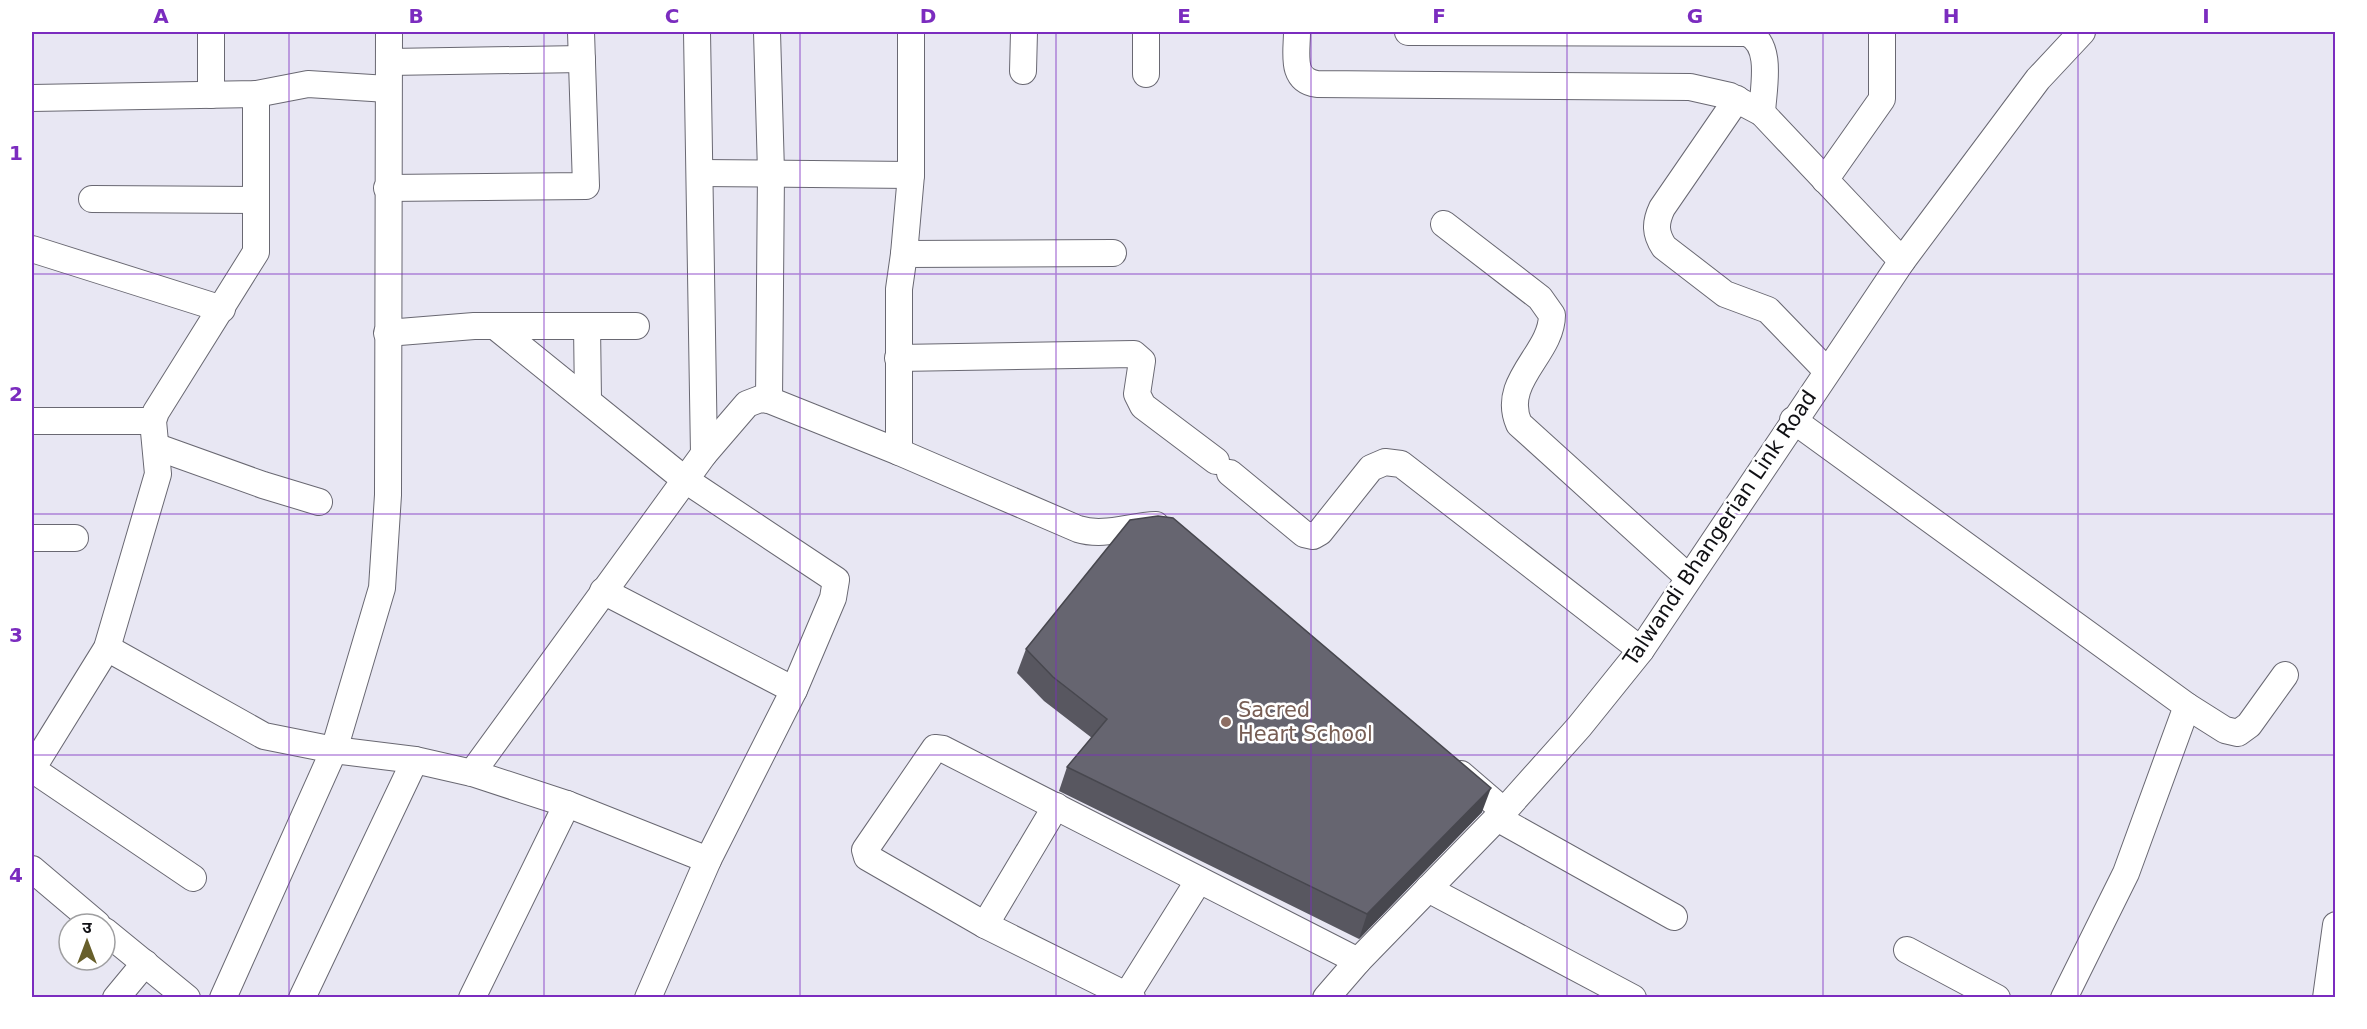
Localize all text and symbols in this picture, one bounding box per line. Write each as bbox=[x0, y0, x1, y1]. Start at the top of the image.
text: A bbox=[153, 4, 169, 28]
text: B bbox=[408, 4, 424, 28]
text: C bbox=[665, 4, 679, 28]
text: D bbox=[920, 4, 936, 28]
text: E bbox=[1177, 4, 1191, 28]
text: F bbox=[1432, 4, 1446, 28]
text: G bbox=[1687, 4, 1703, 28]
text: H bbox=[1943, 4, 1959, 28]
text: I bbox=[2202, 4, 2210, 28]
text: 1 bbox=[9, 141, 23, 165]
text: 2 bbox=[9, 382, 23, 406]
street label: Talwandi Bhangerian Link Road bbox=[1618, 386, 1821, 671]
text: 3 bbox=[9, 623, 23, 647]
place label: Sacred Heart School bbox=[1238, 698, 1373, 746]
marker: Sacred Heart School bbox=[1219, 715, 1233, 729]
text: 4 bbox=[9, 863, 23, 887]
north arrow bbox=[57, 912, 117, 972]
text: उ bbox=[82, 918, 92, 937]

